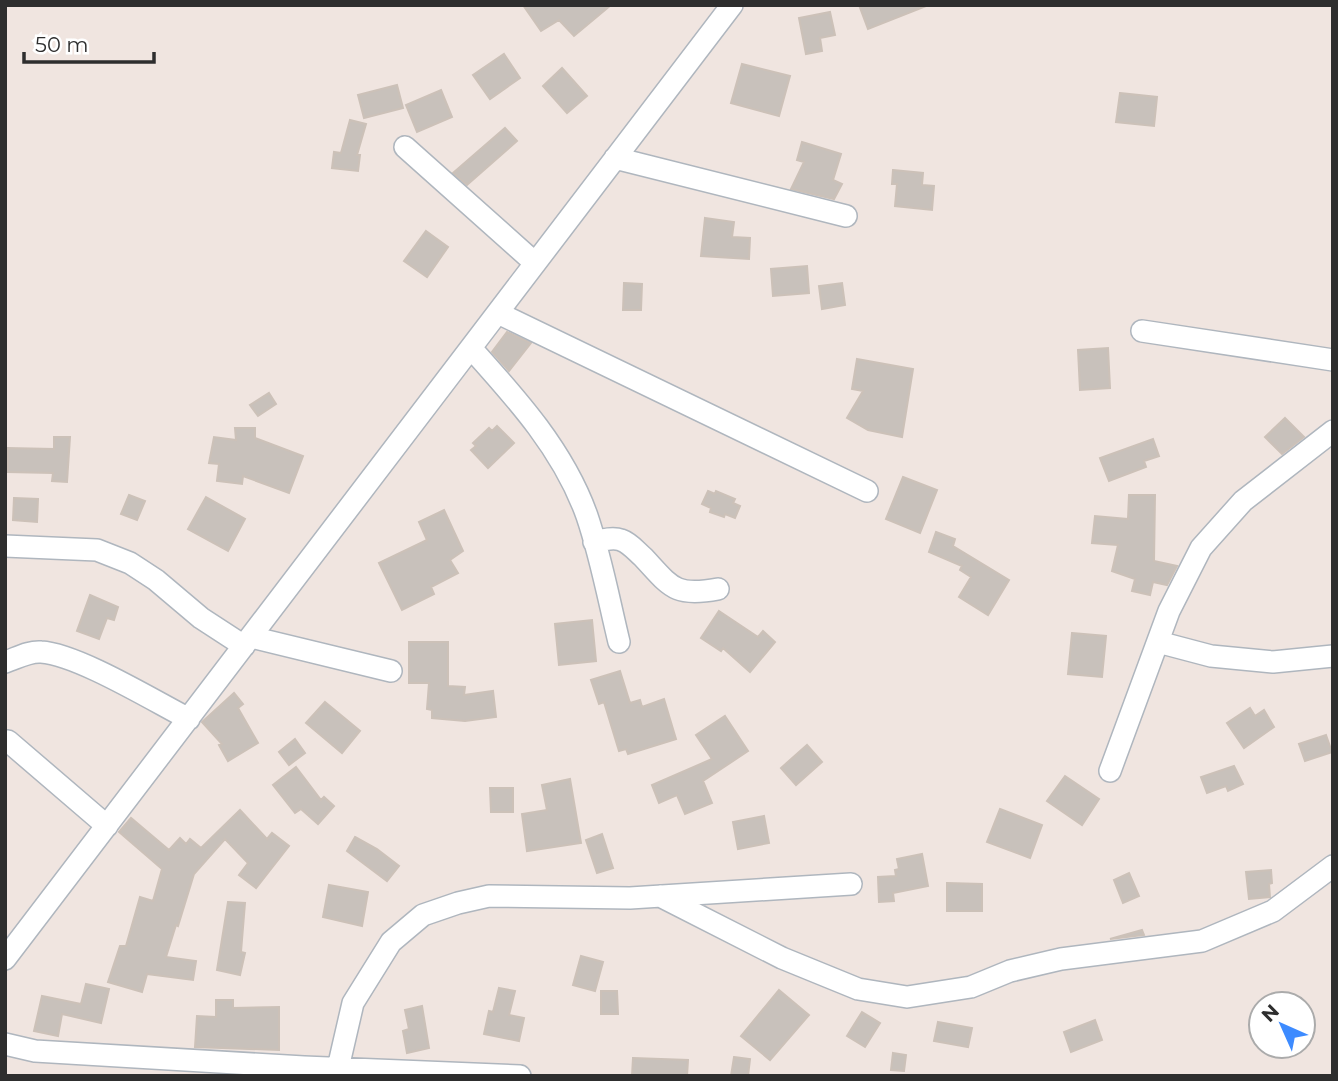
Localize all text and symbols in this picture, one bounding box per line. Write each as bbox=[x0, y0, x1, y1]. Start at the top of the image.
scale bar bbox=[24, 21, 154, 65]
text: 50 m bbox=[35, 32, 89, 57]
north arrow bbox=[1247, 990, 1317, 1060]
text: N bbox=[1257, 1000, 1284, 1027]

